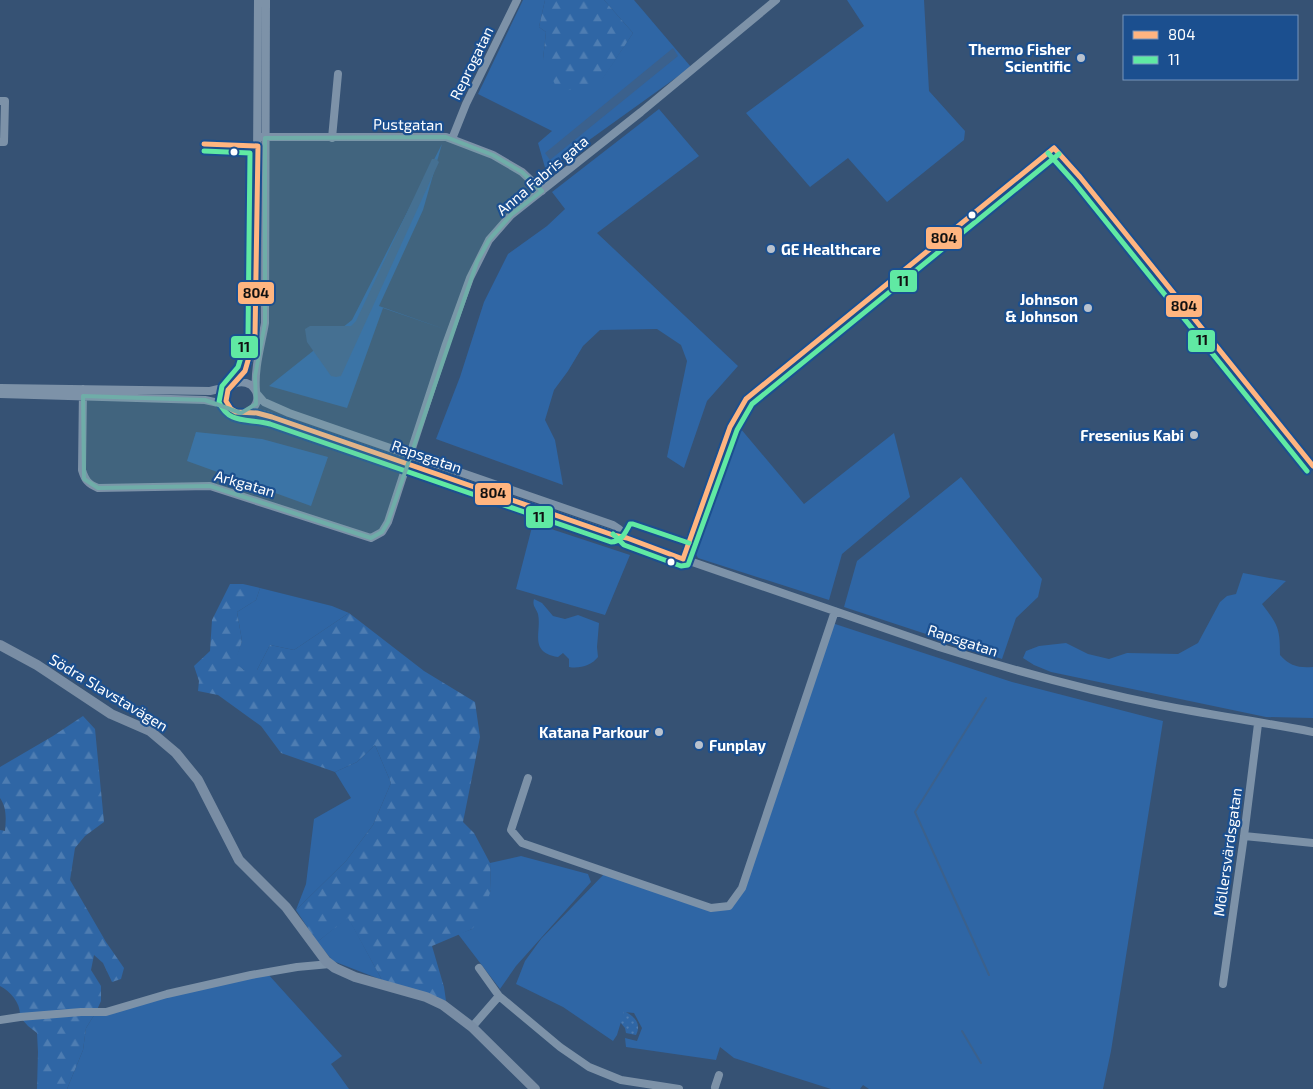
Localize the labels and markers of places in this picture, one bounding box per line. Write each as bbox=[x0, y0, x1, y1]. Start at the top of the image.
place label: Thermo Fisher Scientific bbox=[968, 40, 1072, 75]
marker: Thermo Fisher Scientific bbox=[1075, 52, 1087, 64]
unlabelled marker bbox=[229, 147, 239, 157]
unlabelled marker bbox=[967, 210, 977, 220]
place label: GE Healthcare bbox=[781, 240, 881, 258]
marker: GE Healthcare bbox=[765, 243, 777, 255]
place label: Johnson & Johnson bbox=[1005, 290, 1078, 325]
marker: Johnson & Johnson bbox=[1082, 302, 1094, 314]
place label: Fresenius Kabi bbox=[1080, 426, 1184, 444]
marker: Fresenius Kabi bbox=[1188, 429, 1200, 441]
unlabelled marker bbox=[666, 557, 676, 567]
place label: Katana Parkour bbox=[539, 723, 650, 741]
marker: Katana Parkour bbox=[653, 726, 665, 738]
place label: Funplay bbox=[709, 736, 766, 755]
marker: Funplay bbox=[693, 739, 705, 751]

